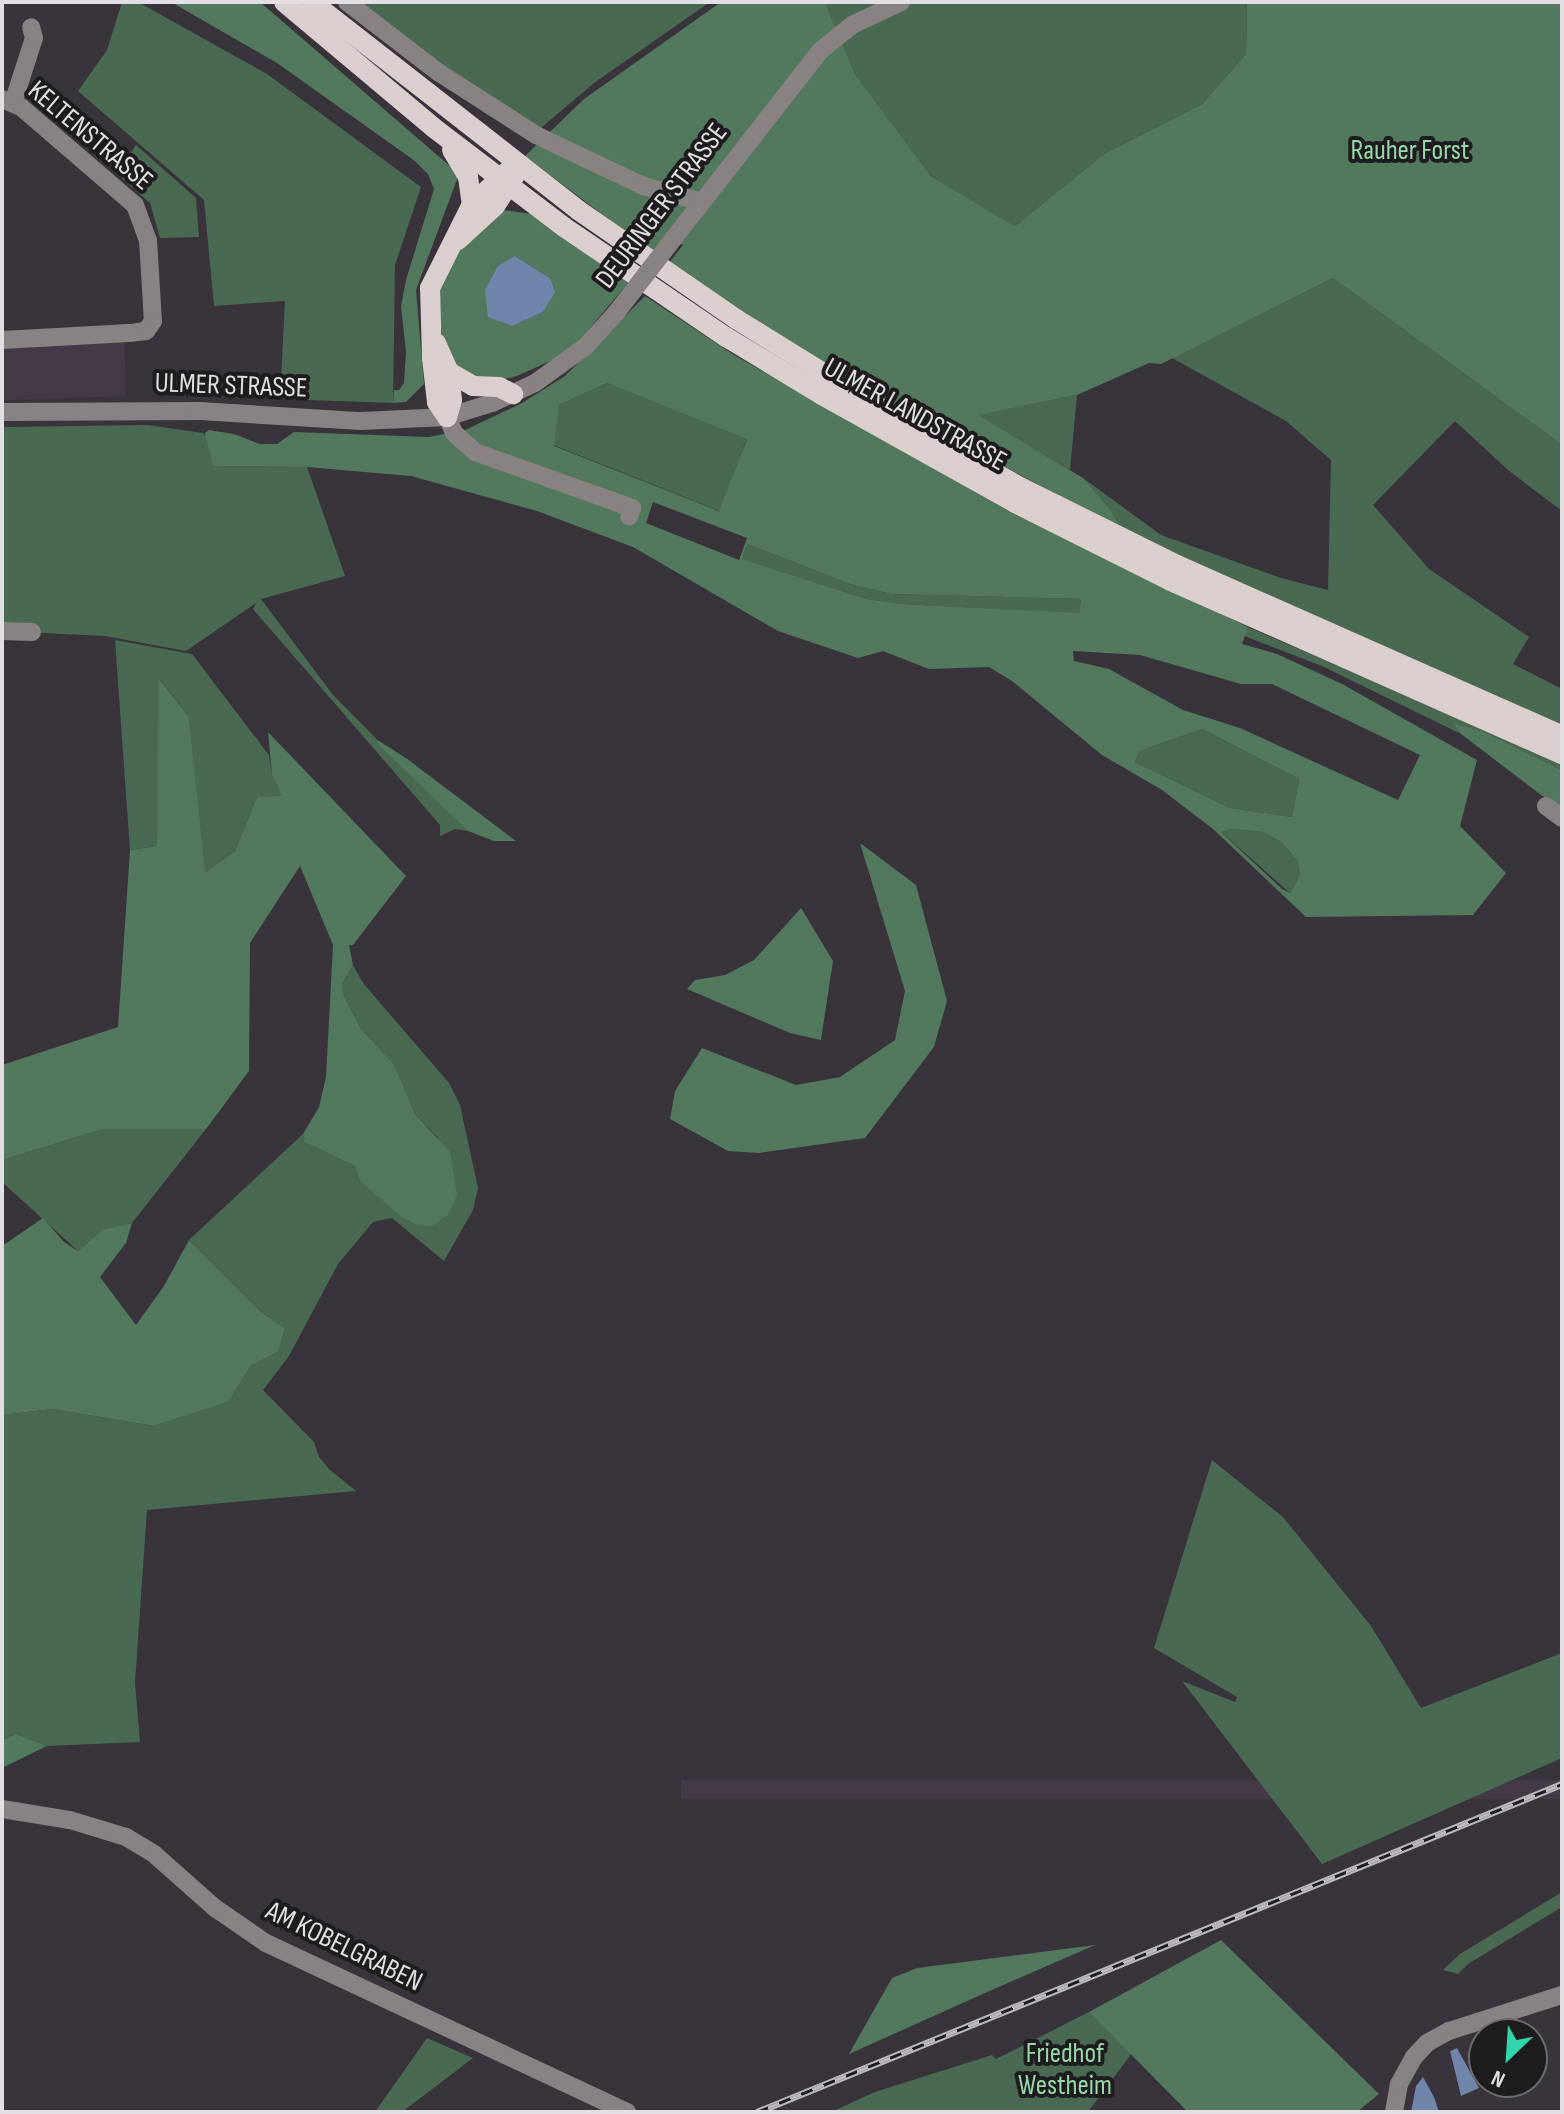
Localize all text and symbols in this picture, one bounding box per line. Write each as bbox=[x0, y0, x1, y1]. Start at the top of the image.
street label: KELTENSTRASSE bbox=[21, 74, 159, 198]
street label: DEURINGER STRASSE bbox=[589, 117, 735, 295]
park label: Rauher Forst bbox=[1351, 134, 1469, 168]
street label: ULMER LANDSTRASSE bbox=[818, 351, 1012, 479]
street label: ULMER STRASSE bbox=[154, 367, 308, 405]
street label: AM KOBELGRABEN bbox=[260, 1895, 428, 1999]
north arrow bbox=[1468, 2018, 1548, 2098]
park label: Friedhof Westheim bbox=[1018, 2037, 1112, 2103]
text: N bbox=[1487, 2064, 1510, 2093]

